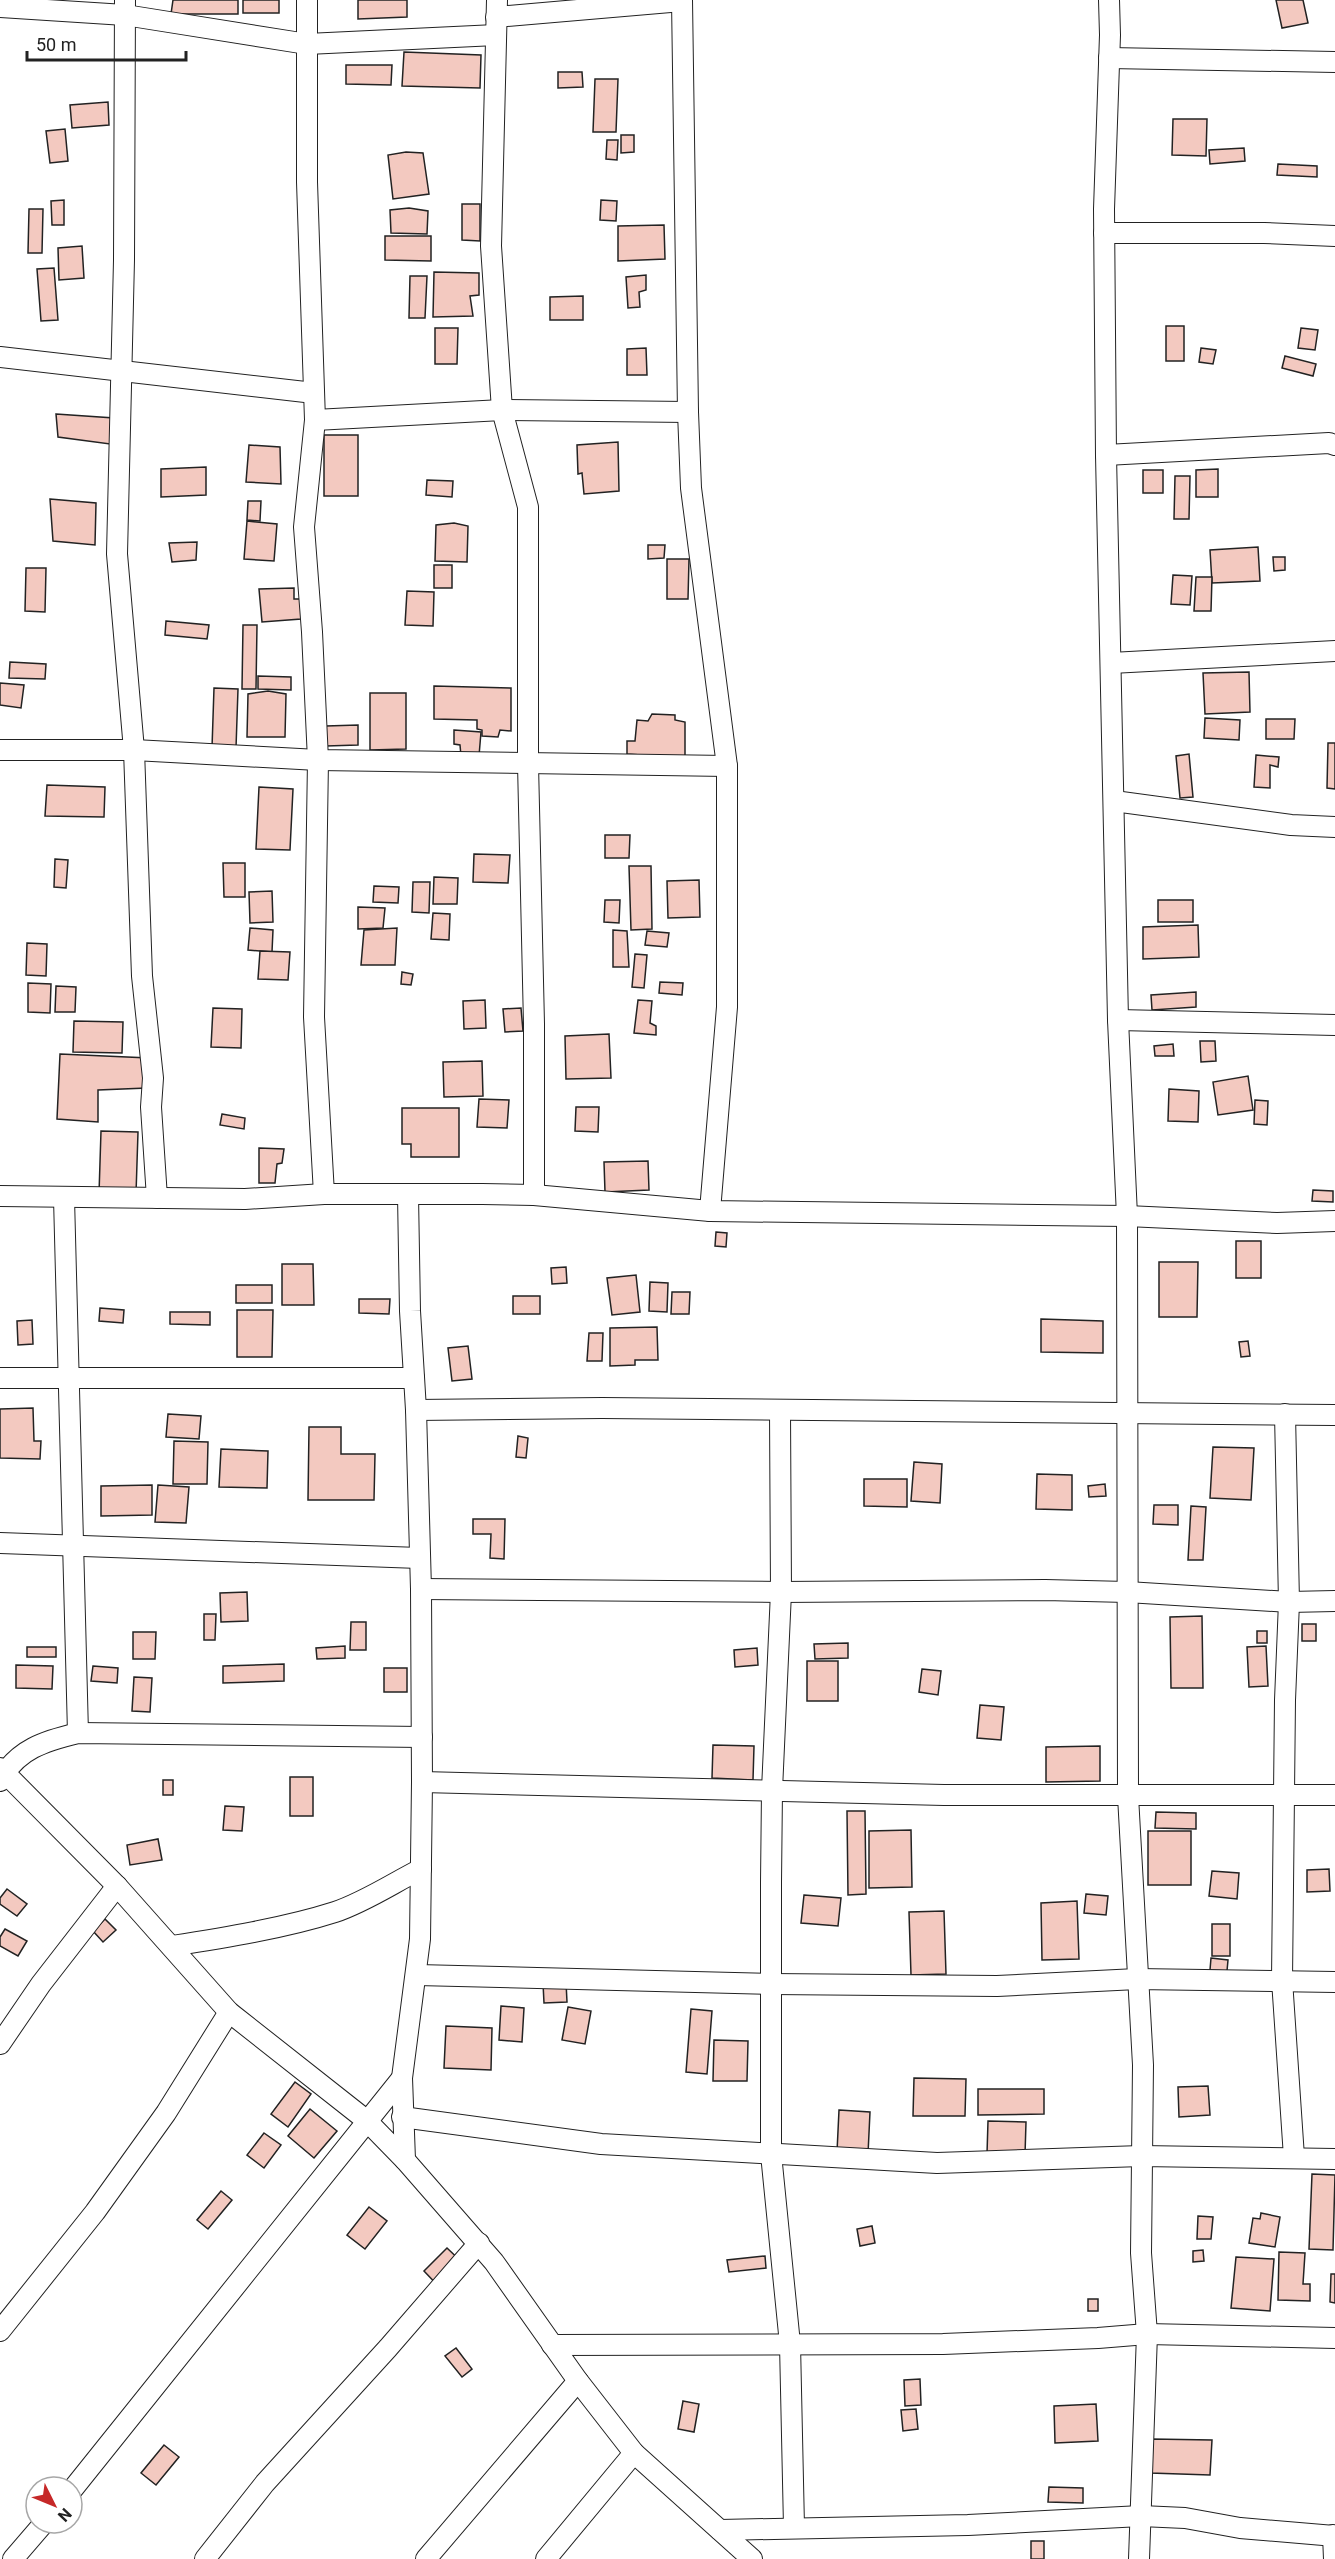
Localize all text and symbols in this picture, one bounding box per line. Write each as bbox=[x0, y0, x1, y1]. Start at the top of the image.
scale bar bbox=[27, 24, 186, 62]
text: 50 m bbox=[36, 34, 76, 55]
north arrow bbox=[24, 2475, 84, 2535]
text: N bbox=[54, 2504, 75, 2525]

